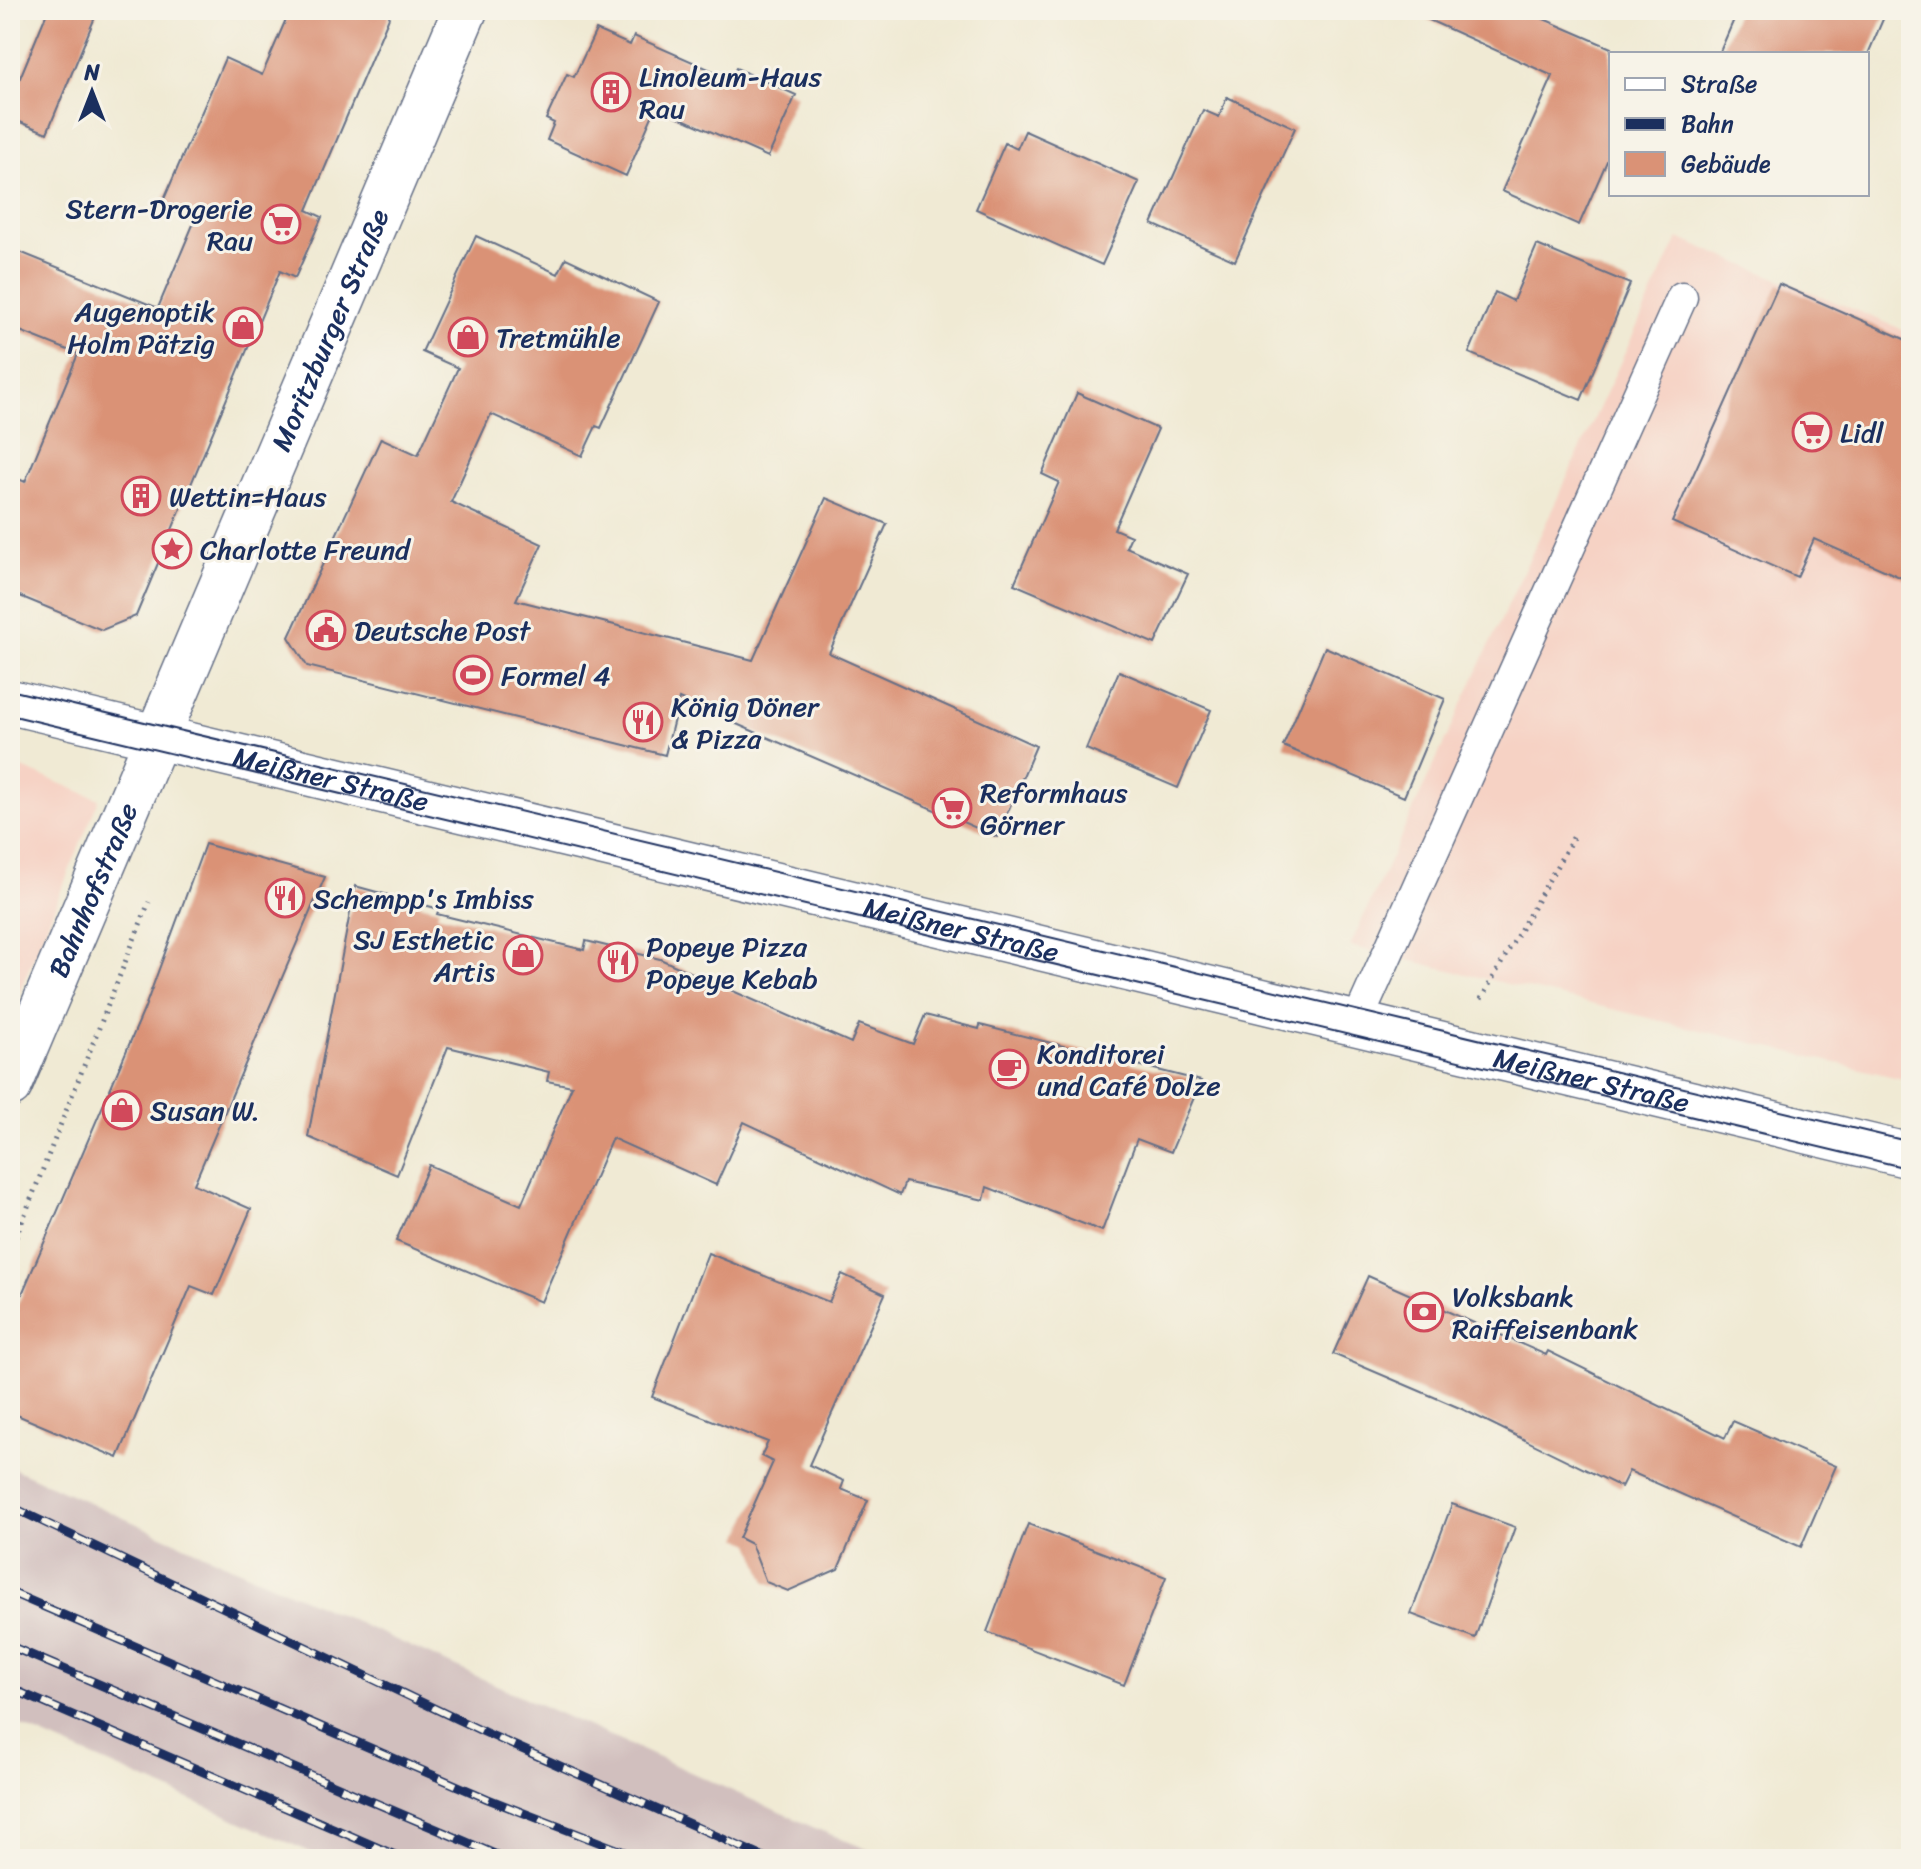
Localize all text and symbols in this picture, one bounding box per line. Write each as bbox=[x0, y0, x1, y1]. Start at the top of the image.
north arrow bbox=[52, 52, 132, 132]
place label: Linoleum-Haus Rau bbox=[639, 52, 822, 133]
legend bbox=[1609, 52, 1869, 196]
text: N bbox=[83, 53, 100, 92]
text: Straße bbox=[1681, 63, 1757, 105]
building icon: Linoleum-Haus Rau bbox=[590, 71, 632, 113]
text: Bahn bbox=[1681, 103, 1734, 145]
text: Gebäude bbox=[1681, 143, 1771, 185]
place label: Stern-Drogerie Rau bbox=[65, 184, 253, 265]
street label: Moritzburger Straße bbox=[257, 201, 403, 459]
supermarket icon: Stern-Drogerie Rau bbox=[260, 203, 302, 245]
place label: Augenoptik Holm Pätzig bbox=[67, 287, 215, 368]
shop icon: Augenoptik Holm Pätzig bbox=[222, 306, 264, 348]
place label: Tretmühle bbox=[496, 313, 621, 362]
shop icon: Tretmühle bbox=[447, 316, 489, 358]
place label: Lidl bbox=[1840, 408, 1884, 457]
supermarket icon: Lidl bbox=[1791, 411, 1833, 453]
place label: Wettin=Haus bbox=[169, 472, 327, 521]
building icon: Wettin=Haus bbox=[120, 475, 162, 517]
place label: Charlotte Freund bbox=[200, 525, 412, 574]
place icon: Charlotte Freund bbox=[151, 528, 193, 570]
place label: Deutsche Post bbox=[354, 606, 532, 655]
public building icon: Deutsche Post bbox=[305, 609, 347, 651]
place label: Formel 4 bbox=[501, 651, 611, 700]
sports icon: Formel 4 bbox=[452, 654, 494, 696]
place label: König Döner & Pizza bbox=[671, 682, 820, 763]
restaurant icon: König Döner & Pizza bbox=[622, 701, 664, 743]
street label: Meißner Straße bbox=[228, 732, 434, 826]
place label: Reformhaus Görner bbox=[980, 768, 1128, 849]
supermarket icon: Reformhaus Görner bbox=[931, 787, 973, 829]
street label: Bahnhofstraße bbox=[34, 795, 152, 985]
place label: Schempp's Imbiss bbox=[313, 874, 534, 923]
restaurant icon: Schempp's Imbiss bbox=[264, 877, 306, 919]
street label: Meißner Straße bbox=[858, 883, 1064, 977]
place label: SJ Esthetic Artis bbox=[353, 915, 496, 996]
place label: Popeye Pizza Popeye Kebab bbox=[646, 922, 818, 1003]
shop icon: SJ Esthetic Artis bbox=[502, 934, 544, 976]
restaurant icon: Popeye Pizza Popeye Kebab bbox=[597, 941, 639, 983]
place label: Konditorei und Café Dolze bbox=[1037, 1029, 1221, 1110]
street label: Meißner Straße bbox=[1489, 1033, 1694, 1127]
cafe icon: Konditorei und Café Dolze bbox=[988, 1048, 1030, 1090]
place label: Susan W. bbox=[150, 1086, 260, 1135]
shop icon: Susan W. bbox=[101, 1089, 143, 1131]
place label: Volksbank Raiffeisenbank bbox=[1452, 1272, 1638, 1353]
bank icon: Volksbank Raiffeisenbank bbox=[1403, 1291, 1445, 1333]

